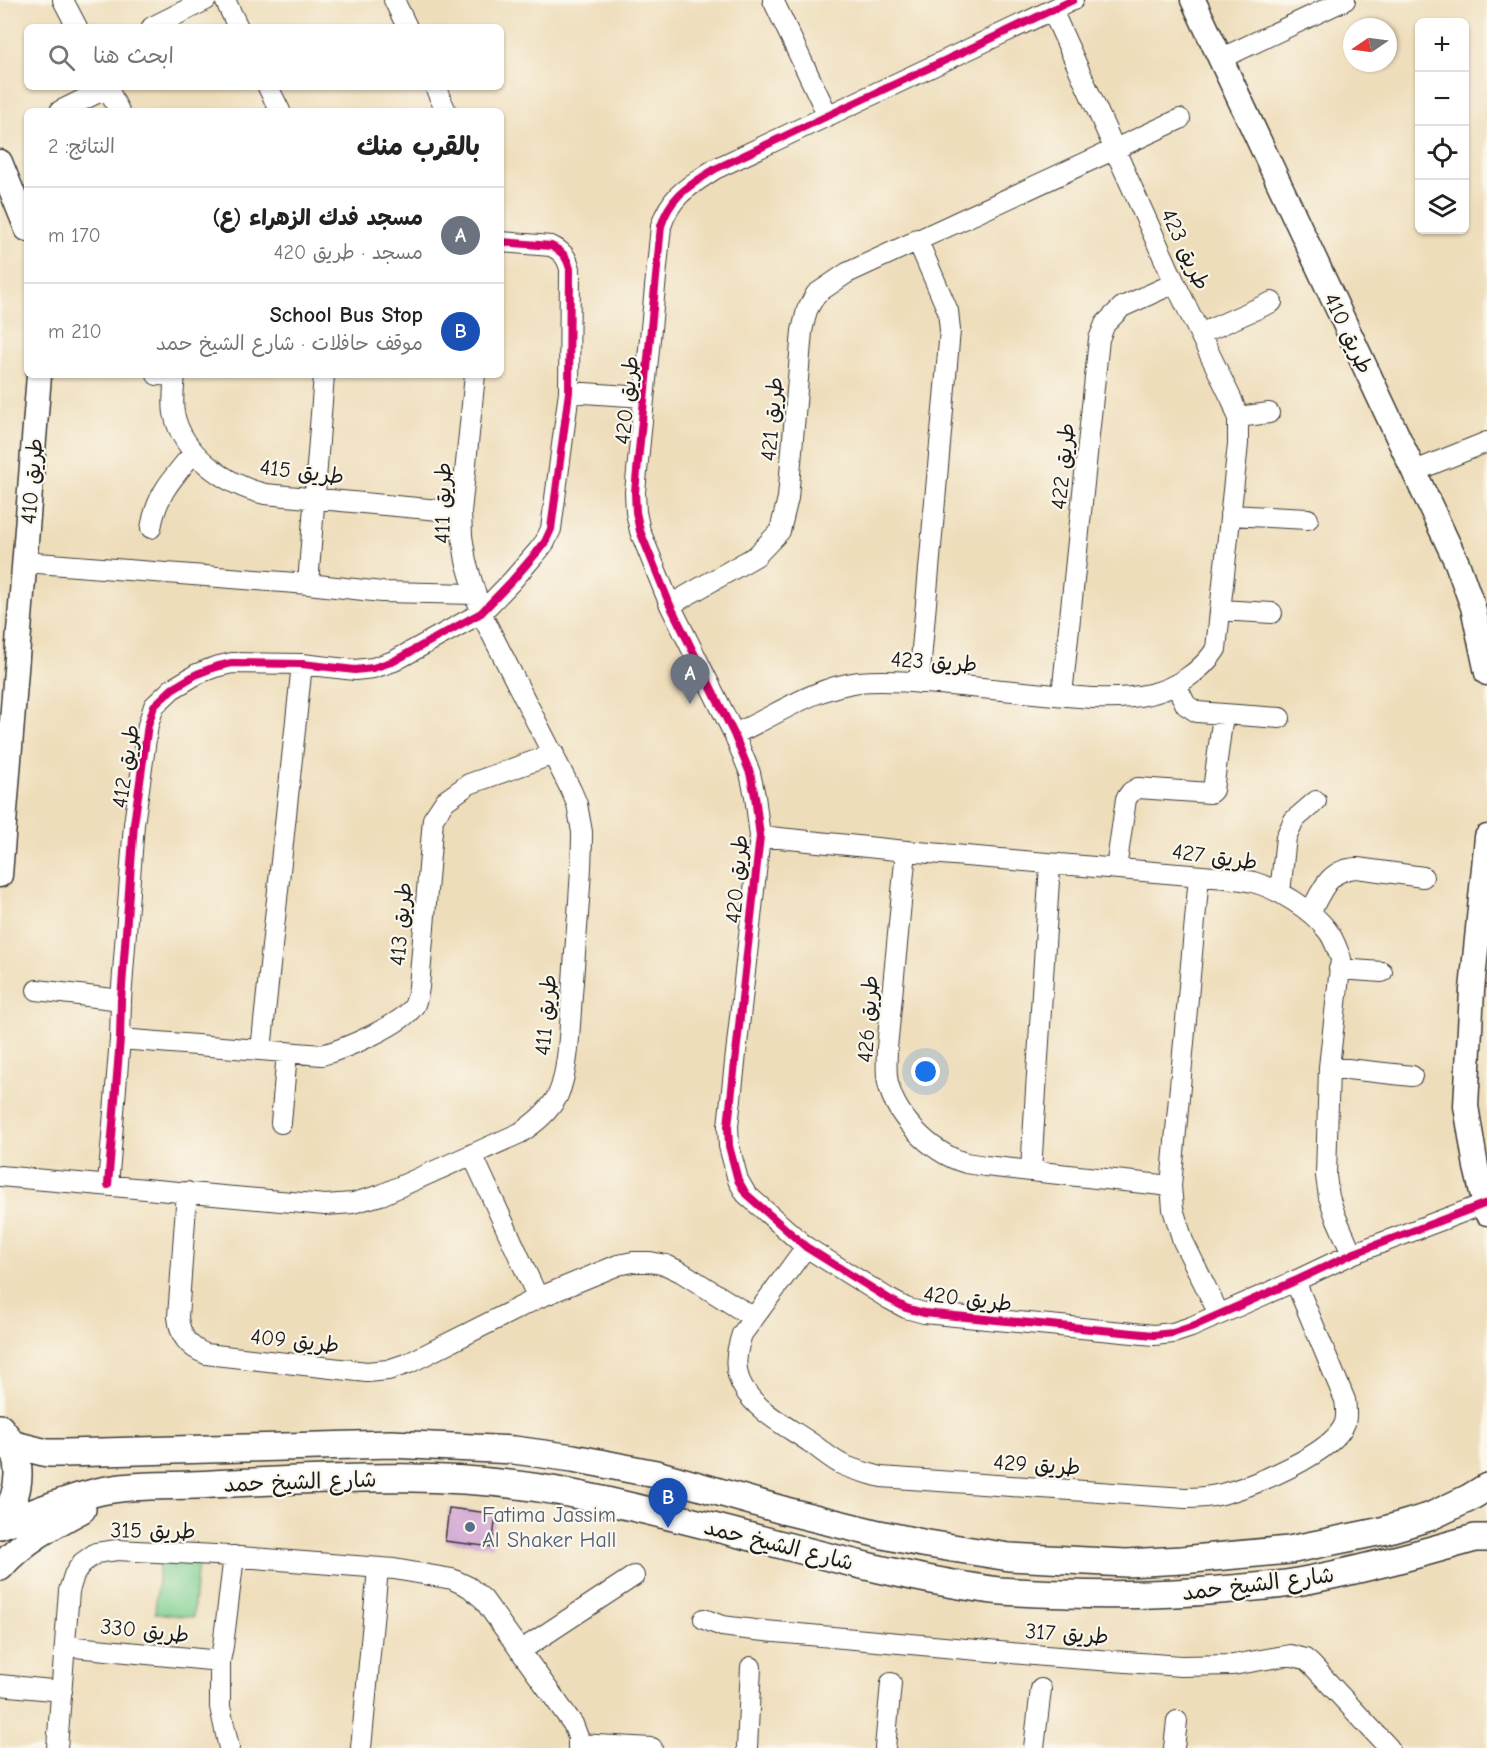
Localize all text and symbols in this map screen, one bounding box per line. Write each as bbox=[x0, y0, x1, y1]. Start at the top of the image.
north arrow bbox=[1343, 18, 1397, 72]
map controls bbox=[1415, 18, 1469, 234]
button: + bbox=[1415, 18, 1469, 72]
search box bbox=[24, 24, 504, 90]
icon: search bbox=[45, 41, 78, 74]
text: ابحث هنا bbox=[93, 43, 174, 69]
button: − bbox=[1415, 72, 1469, 126]
button: locate bbox=[1415, 126, 1469, 180]
text: بالقرب منك bbox=[357, 132, 480, 162]
text: النتائج: 2 bbox=[48, 135, 115, 158]
button: layers bbox=[1415, 180, 1469, 234]
text: مسجد فدك الزهراء (ع) bbox=[212, 205, 423, 231]
street label: طريق 423 bbox=[1155, 205, 1215, 294]
text: 170 m bbox=[48, 224, 101, 247]
text: A bbox=[455, 224, 466, 247]
text: مسجد · طريق 420 bbox=[274, 241, 423, 264]
street label: طريق 410 bbox=[1318, 289, 1378, 378]
text: School Bus Stop bbox=[270, 302, 423, 328]
text: 210 m bbox=[48, 320, 102, 343]
text: B bbox=[454, 320, 467, 343]
text: موقف حافلات · شارع الشيخ حمد bbox=[156, 332, 423, 355]
street label: طريق 420 bbox=[609, 354, 645, 446]
street label: طريق 421 bbox=[755, 376, 789, 462]
street label: طريق 422 bbox=[1046, 421, 1080, 511]
street label: طريق 410 bbox=[15, 437, 49, 525]
street label: طريق 415 bbox=[258, 454, 346, 490]
street label: طريق 411 bbox=[429, 462, 457, 544]
street label: طريق 423 bbox=[890, 646, 978, 678]
pin: A bbox=[670, 654, 710, 704]
street label: طريق 412 bbox=[107, 722, 145, 810]
street label: طريق 420 bbox=[720, 834, 754, 925]
street label: طريق 427 bbox=[1170, 838, 1259, 876]
street label: طريق 413 bbox=[384, 881, 418, 967]
street label: طريق 411 bbox=[529, 973, 563, 1057]
street label: طريق 426 bbox=[852, 974, 884, 1064]
your location bbox=[911, 1057, 940, 1086]
street label: طريق 420 bbox=[922, 1281, 1014, 1317]
street label: طريق 409 bbox=[249, 1323, 341, 1359]
street label: طريق 429 bbox=[992, 1449, 1081, 1481]
street label: شارع الشيخ حمد bbox=[223, 1466, 377, 1500]
pin: B bbox=[648, 1478, 688, 1528]
place label: Fatima Jassim Al Shaker Hall bbox=[482, 1502, 616, 1553]
street label: شارع الشيخ حمد bbox=[701, 1514, 856, 1578]
street label: طريق 315 bbox=[110, 1517, 196, 1545]
marker: Fatima Jassim Al Shaker Hall bbox=[463, 1520, 477, 1534]
street label: شارع الشيخ حمد bbox=[1181, 1562, 1336, 1608]
street label: طريق 330 bbox=[99, 1613, 191, 1649]
street label: طريق 317 bbox=[1024, 1618, 1110, 1650]

